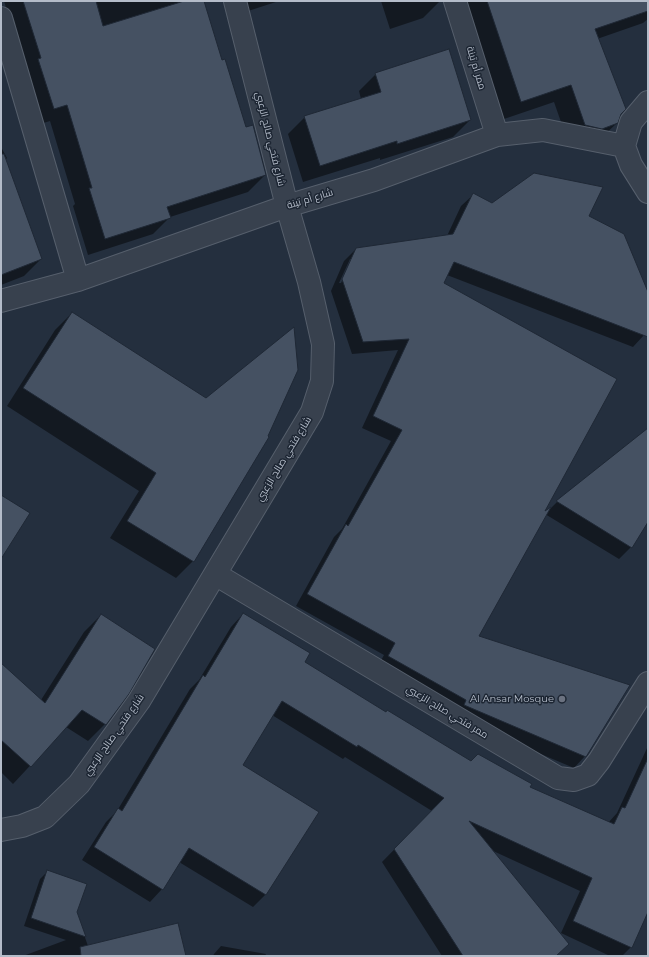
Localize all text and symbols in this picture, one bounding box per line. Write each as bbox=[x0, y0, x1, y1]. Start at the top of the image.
street label: ممر أم تينة bbox=[464, 45, 488, 91]
street label: شارع فتحي صالح الزعبي bbox=[252, 91, 288, 187]
street label: شارع أم تينة bbox=[285, 186, 335, 212]
street label: شارع فتحي صالح الزعبي bbox=[254, 414, 314, 504]
street label: ممر فتحي صالح الزعبي bbox=[404, 683, 490, 741]
street label: شارع فتحي صالح الزعبي bbox=[81, 692, 147, 778]
place label: Al Ansar Mosque bbox=[470, 693, 554, 705]
marker: Al Ansar Mosque bbox=[557, 694, 567, 704]

